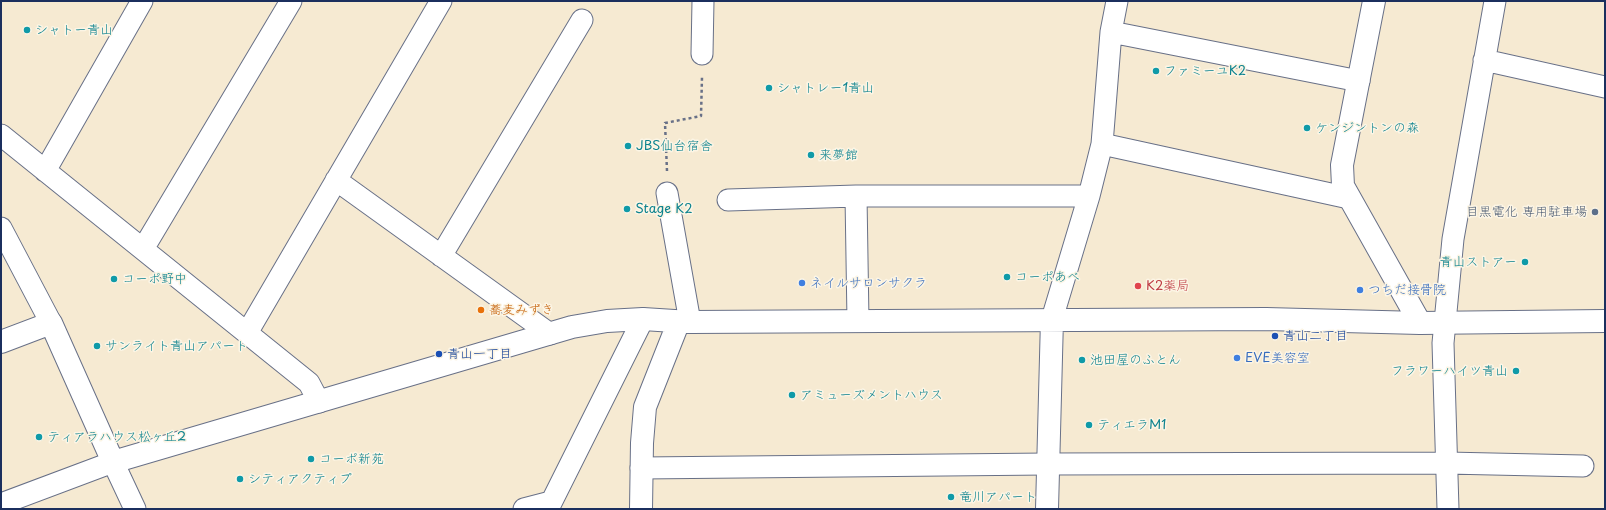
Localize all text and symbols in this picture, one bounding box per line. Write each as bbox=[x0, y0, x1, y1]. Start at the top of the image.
place label: シャトー青山 bbox=[35, 22, 113, 38]
marker: シャトー青山 bbox=[22, 25, 32, 35]
place label: ファミーユK2 bbox=[1164, 63, 1246, 79]
marker: ファミーユK2 bbox=[1151, 66, 1161, 76]
place label: シャトレー1青山 bbox=[777, 80, 874, 96]
marker: シャトレー1青山 bbox=[764, 83, 774, 93]
place label: ケンジントンの森 bbox=[1315, 120, 1419, 136]
marker: ケンジントンの森 bbox=[1302, 123, 1312, 133]
place label: JBS仙台宿舎 bbox=[636, 138, 712, 154]
marker: JBS仙台宿舎 bbox=[623, 141, 633, 151]
place label: 来夢館 bbox=[819, 147, 858, 163]
marker: 来夢館 bbox=[806, 150, 816, 160]
place label: Stage K2 bbox=[635, 201, 693, 217]
marker: Stage K2 bbox=[622, 204, 632, 214]
place label: 目黒電化 専用駐車場 bbox=[1466, 204, 1587, 220]
marker: 目黒電化 専用駐車場 bbox=[1590, 207, 1600, 217]
place label: 青山ストアー bbox=[1440, 254, 1517, 270]
marker: 青山ストアー bbox=[1520, 257, 1530, 267]
place label: コーポあべ bbox=[1015, 269, 1080, 285]
place label: コーポ野中 bbox=[122, 271, 187, 287]
marker: コーポあべ bbox=[1002, 272, 1012, 282]
marker: コーポ野中 bbox=[109, 274, 119, 284]
place label: ネイルサロンサクラ bbox=[810, 275, 927, 291]
marker: ネイルサロンサクラ bbox=[797, 278, 807, 288]
place label: K2薬局 bbox=[1146, 278, 1189, 294]
marker: K2薬局 bbox=[1133, 281, 1143, 291]
place label: つちだ接骨院 bbox=[1368, 282, 1446, 298]
marker: つちだ接骨院 bbox=[1355, 285, 1365, 295]
place label: 蕎麦みずき bbox=[489, 302, 554, 318]
marker: 蕎麦みずき bbox=[476, 305, 486, 315]
place label: 青山二丁目 bbox=[1283, 328, 1348, 344]
marker: 青山二丁目 bbox=[1270, 331, 1280, 341]
place label: サンライト青山アパート bbox=[105, 338, 248, 354]
marker: サンライト青山アパート bbox=[92, 341, 102, 351]
place label: 青山一丁目 bbox=[447, 346, 512, 362]
marker: 青山一丁目 bbox=[434, 349, 444, 359]
place label: EVE美容室 bbox=[1245, 350, 1310, 366]
place label: 池田屋のふとん bbox=[1090, 352, 1181, 368]
marker: EVE美容室 bbox=[1232, 353, 1242, 363]
marker: 池田屋のふとん bbox=[1077, 355, 1087, 365]
place label: フラワーハイツ青山 bbox=[1391, 363, 1508, 379]
marker: フラワーハイツ青山 bbox=[1511, 366, 1521, 376]
place label: アミューズメントハウス bbox=[800, 387, 943, 403]
marker: アミューズメントハウス bbox=[787, 390, 797, 400]
place label: ティエラM1 bbox=[1097, 417, 1166, 433]
marker: ティエラM1 bbox=[1084, 420, 1094, 430]
place label: ティアラハウス松ヶ丘2 bbox=[47, 429, 186, 445]
marker: ティアラハウス松ヶ丘2 bbox=[34, 432, 44, 442]
place label: コーポ新苑 bbox=[319, 451, 384, 467]
marker: コーポ新苑 bbox=[306, 454, 316, 464]
place label: シティアクティブ bbox=[248, 471, 352, 487]
marker: シティアクティブ bbox=[235, 474, 245, 484]
place label: 竜川アパート bbox=[959, 489, 1037, 505]
marker: 竜川アパート bbox=[946, 492, 956, 502]

